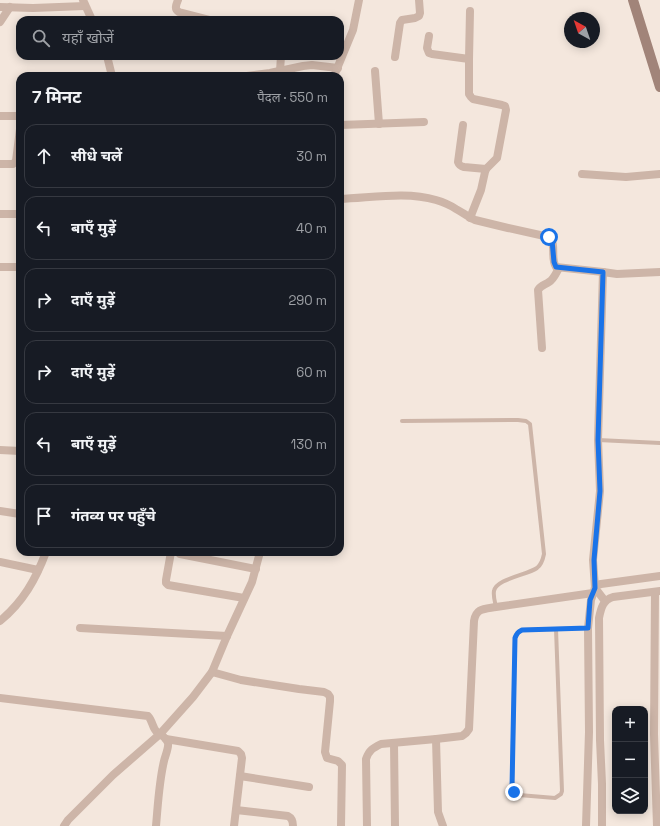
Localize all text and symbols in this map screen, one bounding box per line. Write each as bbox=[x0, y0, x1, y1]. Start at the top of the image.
north arrow bbox=[564, 12, 600, 48]
search box bbox=[16, 16, 344, 60]
icon: search bbox=[30, 27, 52, 49]
text: यहाँ खोजें bbox=[62, 28, 114, 47]
text: 7 मिनट bbox=[32, 86, 81, 108]
text: पैदल · 550 m bbox=[257, 89, 328, 106]
icon: ahead bbox=[33, 145, 55, 167]
text: सीधे चलें bbox=[71, 146, 122, 165]
text: 30 m bbox=[296, 148, 327, 165]
icon: left bbox=[33, 217, 55, 239]
text: बाएँ मुड़ें bbox=[71, 218, 116, 237]
text: 40 m bbox=[296, 220, 327, 237]
route start bbox=[540, 228, 558, 246]
icon: right bbox=[33, 289, 55, 311]
text: दाएँ मुड़ें bbox=[71, 290, 115, 309]
text: 290 m bbox=[288, 292, 327, 309]
icon: right bbox=[33, 361, 55, 383]
text: दाएँ मुड़ें bbox=[71, 362, 115, 381]
text: 60 m bbox=[296, 364, 327, 381]
icon: left bbox=[33, 433, 55, 455]
text: बाएँ मुड़ें bbox=[71, 434, 116, 453]
text: 130 m bbox=[291, 436, 327, 453]
icon: arrive bbox=[33, 505, 55, 527]
text: गंतव्य पर पहुँचे bbox=[71, 506, 156, 525]
map controls bbox=[612, 706, 648, 814]
button: + bbox=[612, 706, 648, 742]
button: − bbox=[612, 742, 648, 778]
button: layers bbox=[612, 778, 648, 814]
route end bbox=[505, 783, 523, 801]

